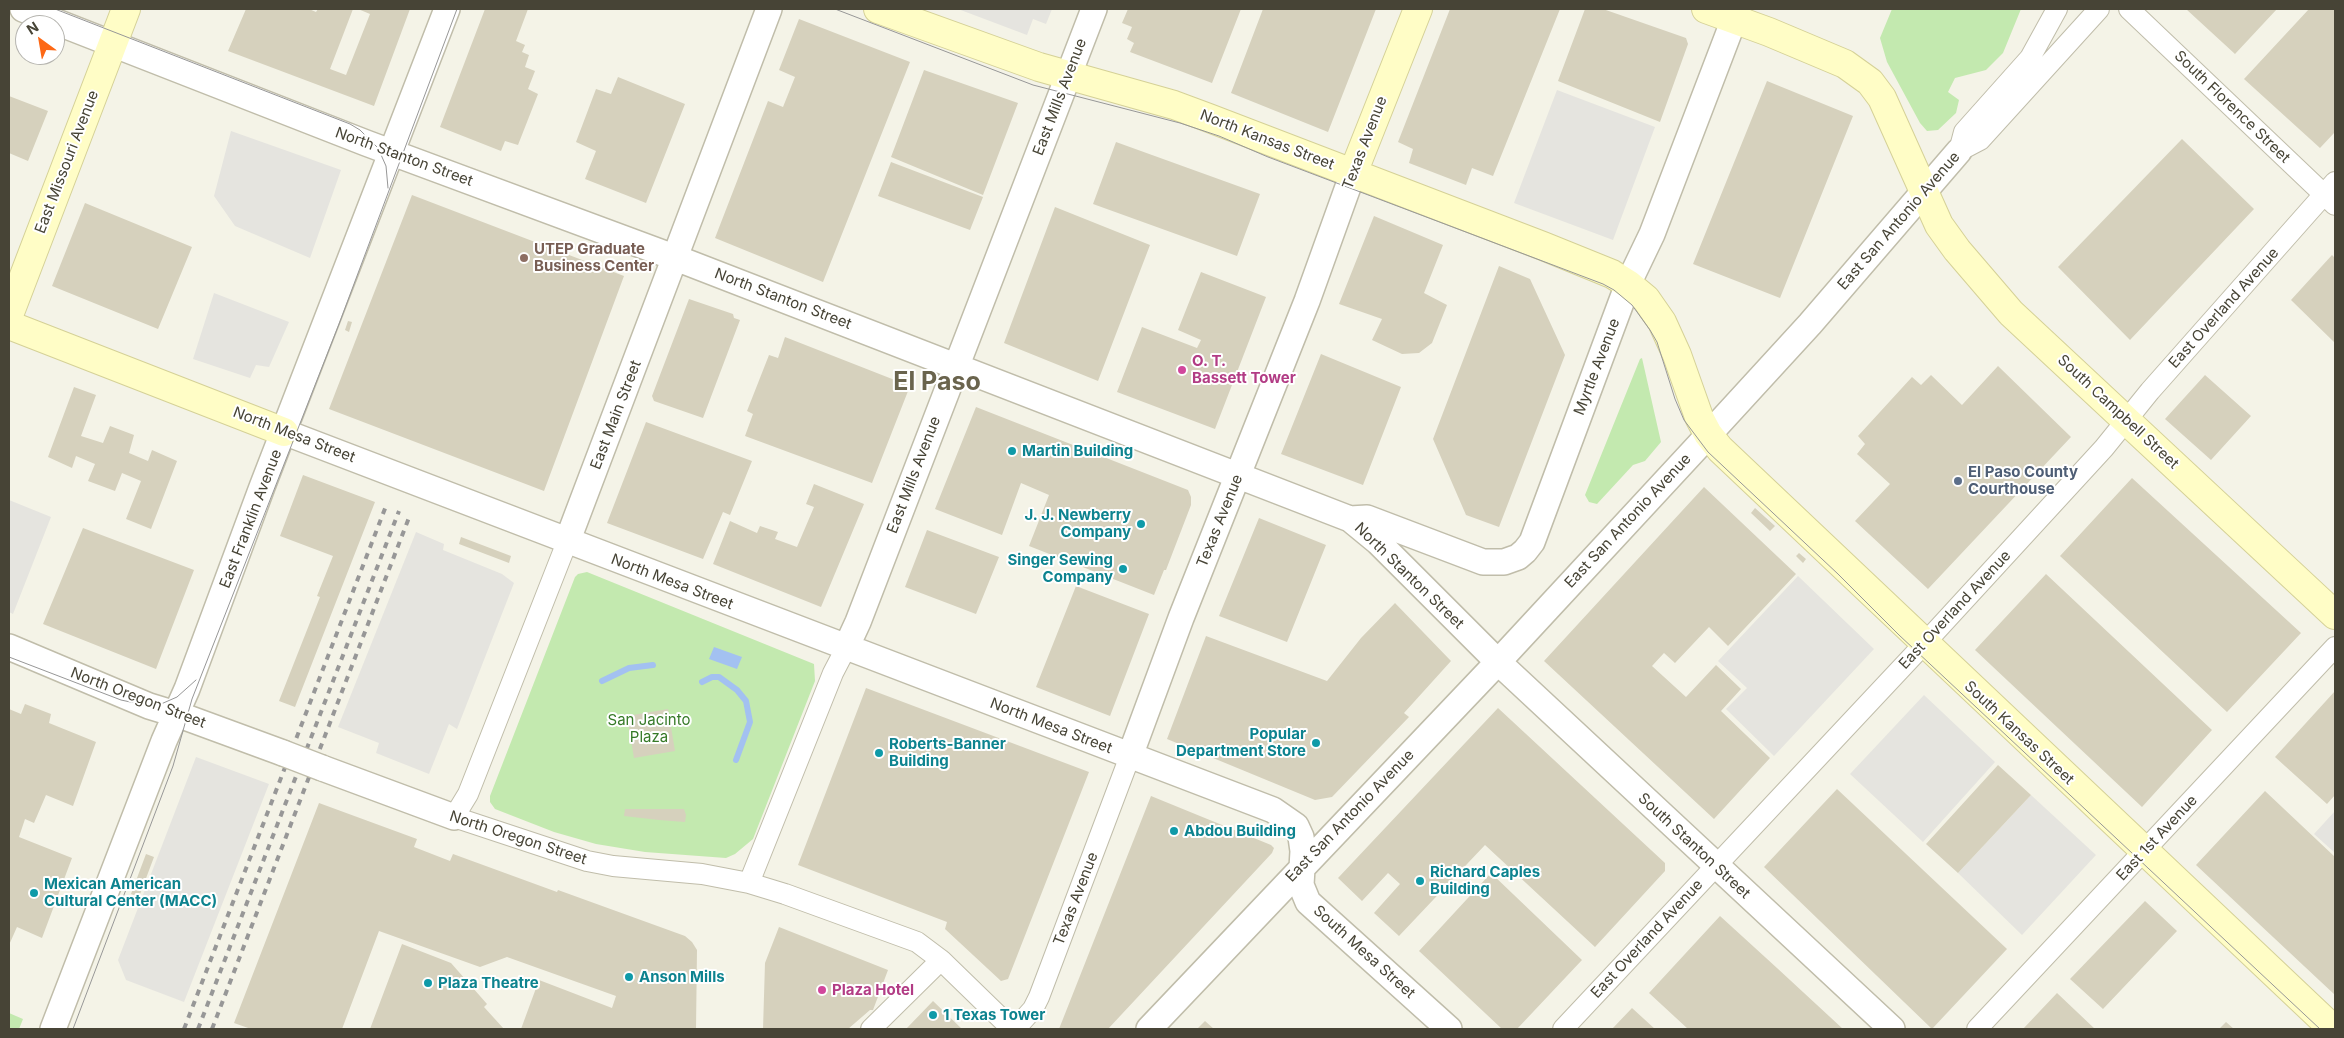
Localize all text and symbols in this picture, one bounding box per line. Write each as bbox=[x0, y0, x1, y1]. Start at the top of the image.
north arrow bbox=[15, 15, 65, 65]
text: N bbox=[23, 18, 41, 38]
street label: East Mills Avenue bbox=[1029, 36, 1091, 158]
street label: South Florence Street bbox=[2170, 47, 2294, 167]
street label: East Missouri Avenue bbox=[31, 88, 103, 236]
street label: Texas Avenue bbox=[1339, 94, 1391, 192]
street label: North Kansas Street bbox=[1197, 106, 1337, 174]
street label: North Stanton Street bbox=[333, 124, 475, 190]
street label: East San Antonio Avenue bbox=[1834, 148, 1964, 294]
place label: UTEP Graduate Business Center bbox=[534, 240, 654, 275]
street label: East Overland Avenue bbox=[2165, 244, 2283, 372]
marker: UTEP Graduate Business Center bbox=[518, 252, 530, 264]
street label: North Stanton Street bbox=[712, 265, 854, 333]
street label: Myrtle Avenue bbox=[1570, 316, 1624, 418]
street label: South Campbell Street bbox=[2054, 351, 2182, 473]
place label: O. T. Bassett Tower bbox=[1192, 352, 1296, 387]
street label: East Main Street bbox=[587, 358, 645, 472]
marker: O. T. Bassett Tower bbox=[1176, 364, 1188, 376]
district label: El Paso bbox=[893, 367, 981, 397]
street label: North Mesa Street bbox=[230, 403, 358, 467]
street label: East Mills Avenue bbox=[883, 414, 945, 536]
place label: Martin Building bbox=[1022, 442, 1133, 460]
marker: Martin Building bbox=[1006, 445, 1018, 457]
street label: East Franklin Avenue bbox=[216, 447, 286, 591]
street label: East San Antonio Avenue bbox=[1561, 450, 1695, 592]
place label: El Paso County Courthouse bbox=[1968, 463, 2078, 498]
street label: Texas Avenue bbox=[1193, 472, 1247, 570]
marker: El Paso County Courthouse bbox=[1952, 475, 1964, 487]
place label: J. J. Newberry Company bbox=[1024, 506, 1131, 541]
marker: J. J. Newberry Company bbox=[1135, 518, 1147, 530]
street label: North Stanton Street bbox=[1351, 519, 1467, 633]
street label: East Overland Avenue bbox=[1895, 547, 2015, 673]
street label: North Mesa Street bbox=[608, 550, 736, 614]
place label: Singer Sewing Company bbox=[1008, 551, 1113, 586]
marker: Singer Sewing Company bbox=[1117, 563, 1129, 575]
street label: North Oregon Street bbox=[68, 664, 208, 732]
street label: South Kansas Street bbox=[1960, 677, 2078, 789]
street label: North Mesa Street bbox=[987, 694, 1115, 758]
park label: San Jacinto Plaza bbox=[608, 711, 690, 746]
place label: Popular Department Store bbox=[1176, 725, 1306, 760]
place label: Roberts-Banner Building bbox=[889, 735, 1006, 770]
marker: Popular Department Store bbox=[1310, 737, 1322, 749]
street label: East San Antonio Avenue bbox=[1282, 746, 1418, 886]
marker: Roberts-Banner Building bbox=[873, 747, 885, 759]
street label: South Stanton Street bbox=[1634, 789, 1754, 903]
street label: East 1st Avenue bbox=[2113, 792, 2201, 884]
street label: North Oregon Street bbox=[447, 807, 589, 869]
place label: Abdou Building bbox=[1184, 822, 1296, 840]
marker: Abdou Building bbox=[1168, 825, 1180, 837]
street label: Texas Avenue bbox=[1050, 850, 1102, 948]
place label: Richard Caples Building bbox=[1430, 863, 1540, 898]
place label: Mexican American Cultural Center (MACC) bbox=[44, 875, 217, 910]
marker: Richard Caples Building bbox=[1414, 875, 1426, 887]
street label: East Overland Avenue bbox=[1587, 876, 1707, 1002]
marker: Mexican American Cultural Center (MACC) bbox=[28, 887, 40, 899]
street label: South Mesa Street bbox=[1309, 902, 1419, 1002]
place label: Anson Mills bbox=[639, 968, 725, 986]
marker: Anson Mills bbox=[623, 971, 635, 983]
place label: Plaza Theatre bbox=[438, 974, 539, 992]
marker: Plaza Theatre bbox=[422, 977, 434, 989]
place label: Plaza Hotel bbox=[832, 981, 914, 999]
marker: Plaza Hotel bbox=[816, 984, 828, 996]
place label: 1 Texas Tower bbox=[943, 1006, 1045, 1024]
marker: 1 Texas Tower bbox=[927, 1009, 939, 1021]

